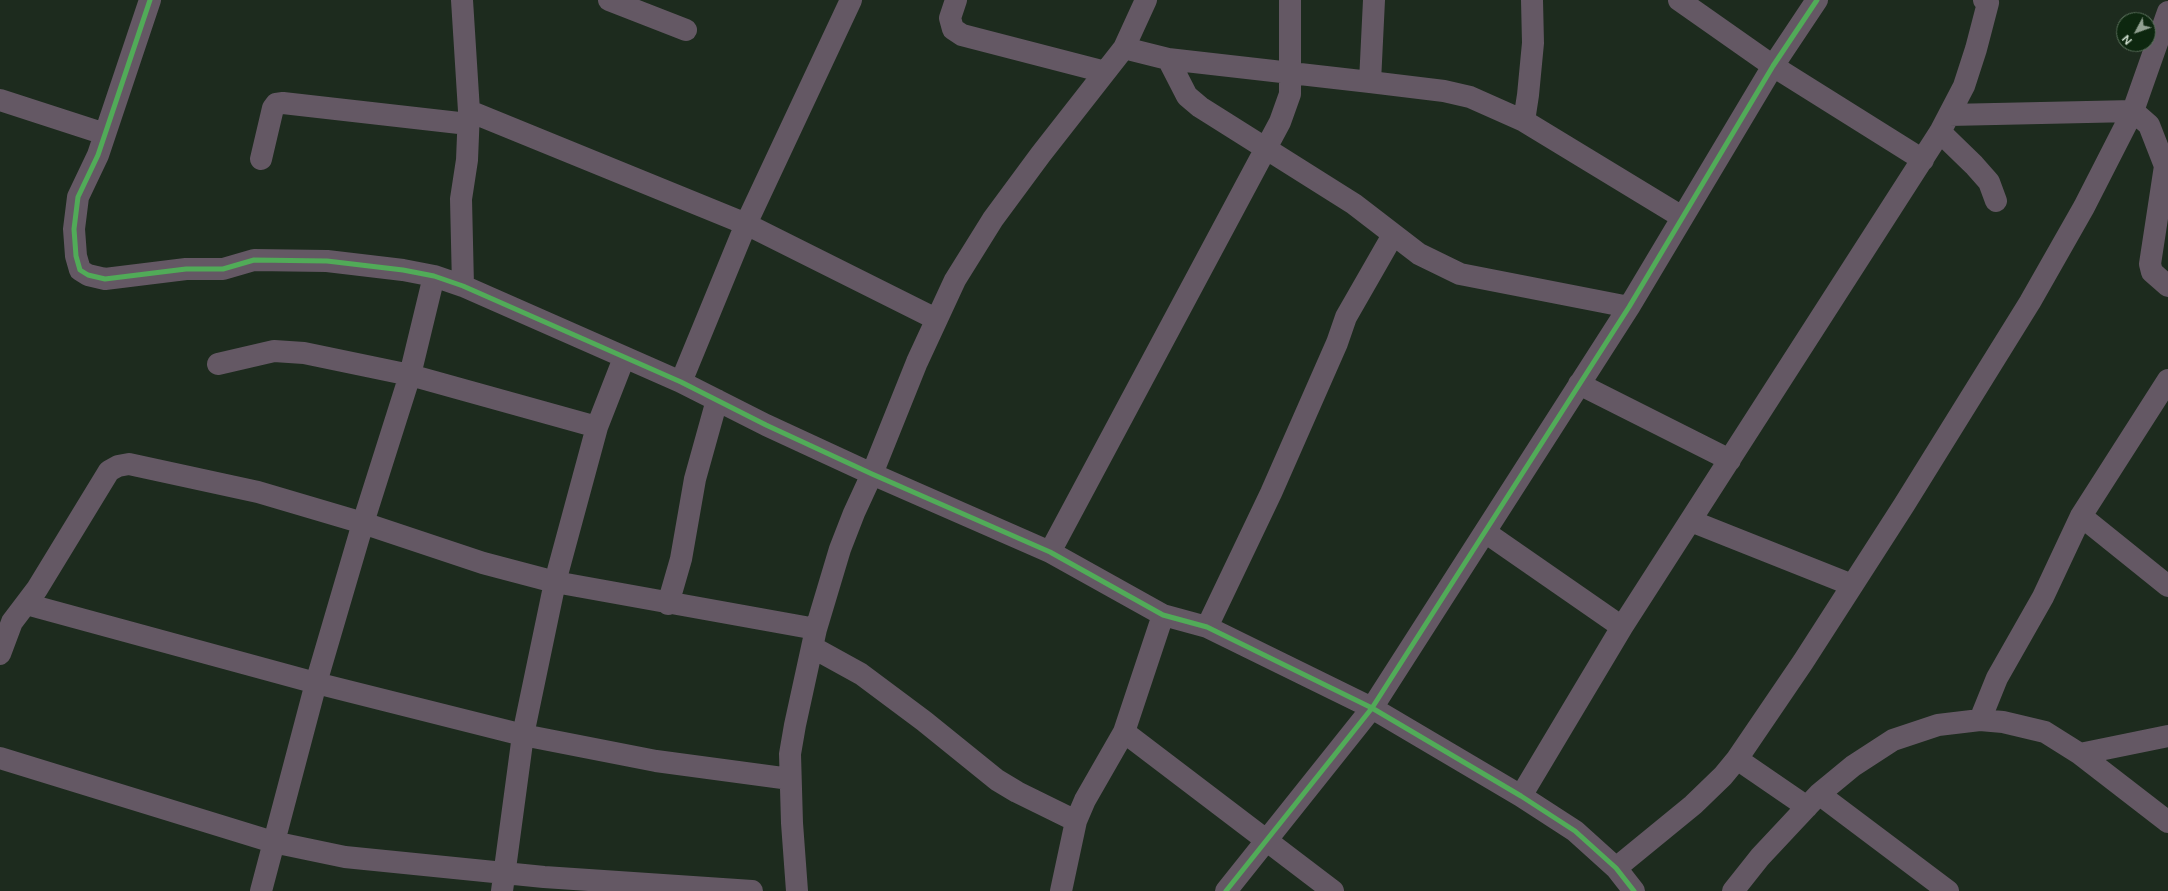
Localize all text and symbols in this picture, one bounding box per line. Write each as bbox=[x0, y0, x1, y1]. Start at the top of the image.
north arrow bbox=[2116, 12, 2156, 52]
text: N bbox=[2120, 32, 2135, 47]

